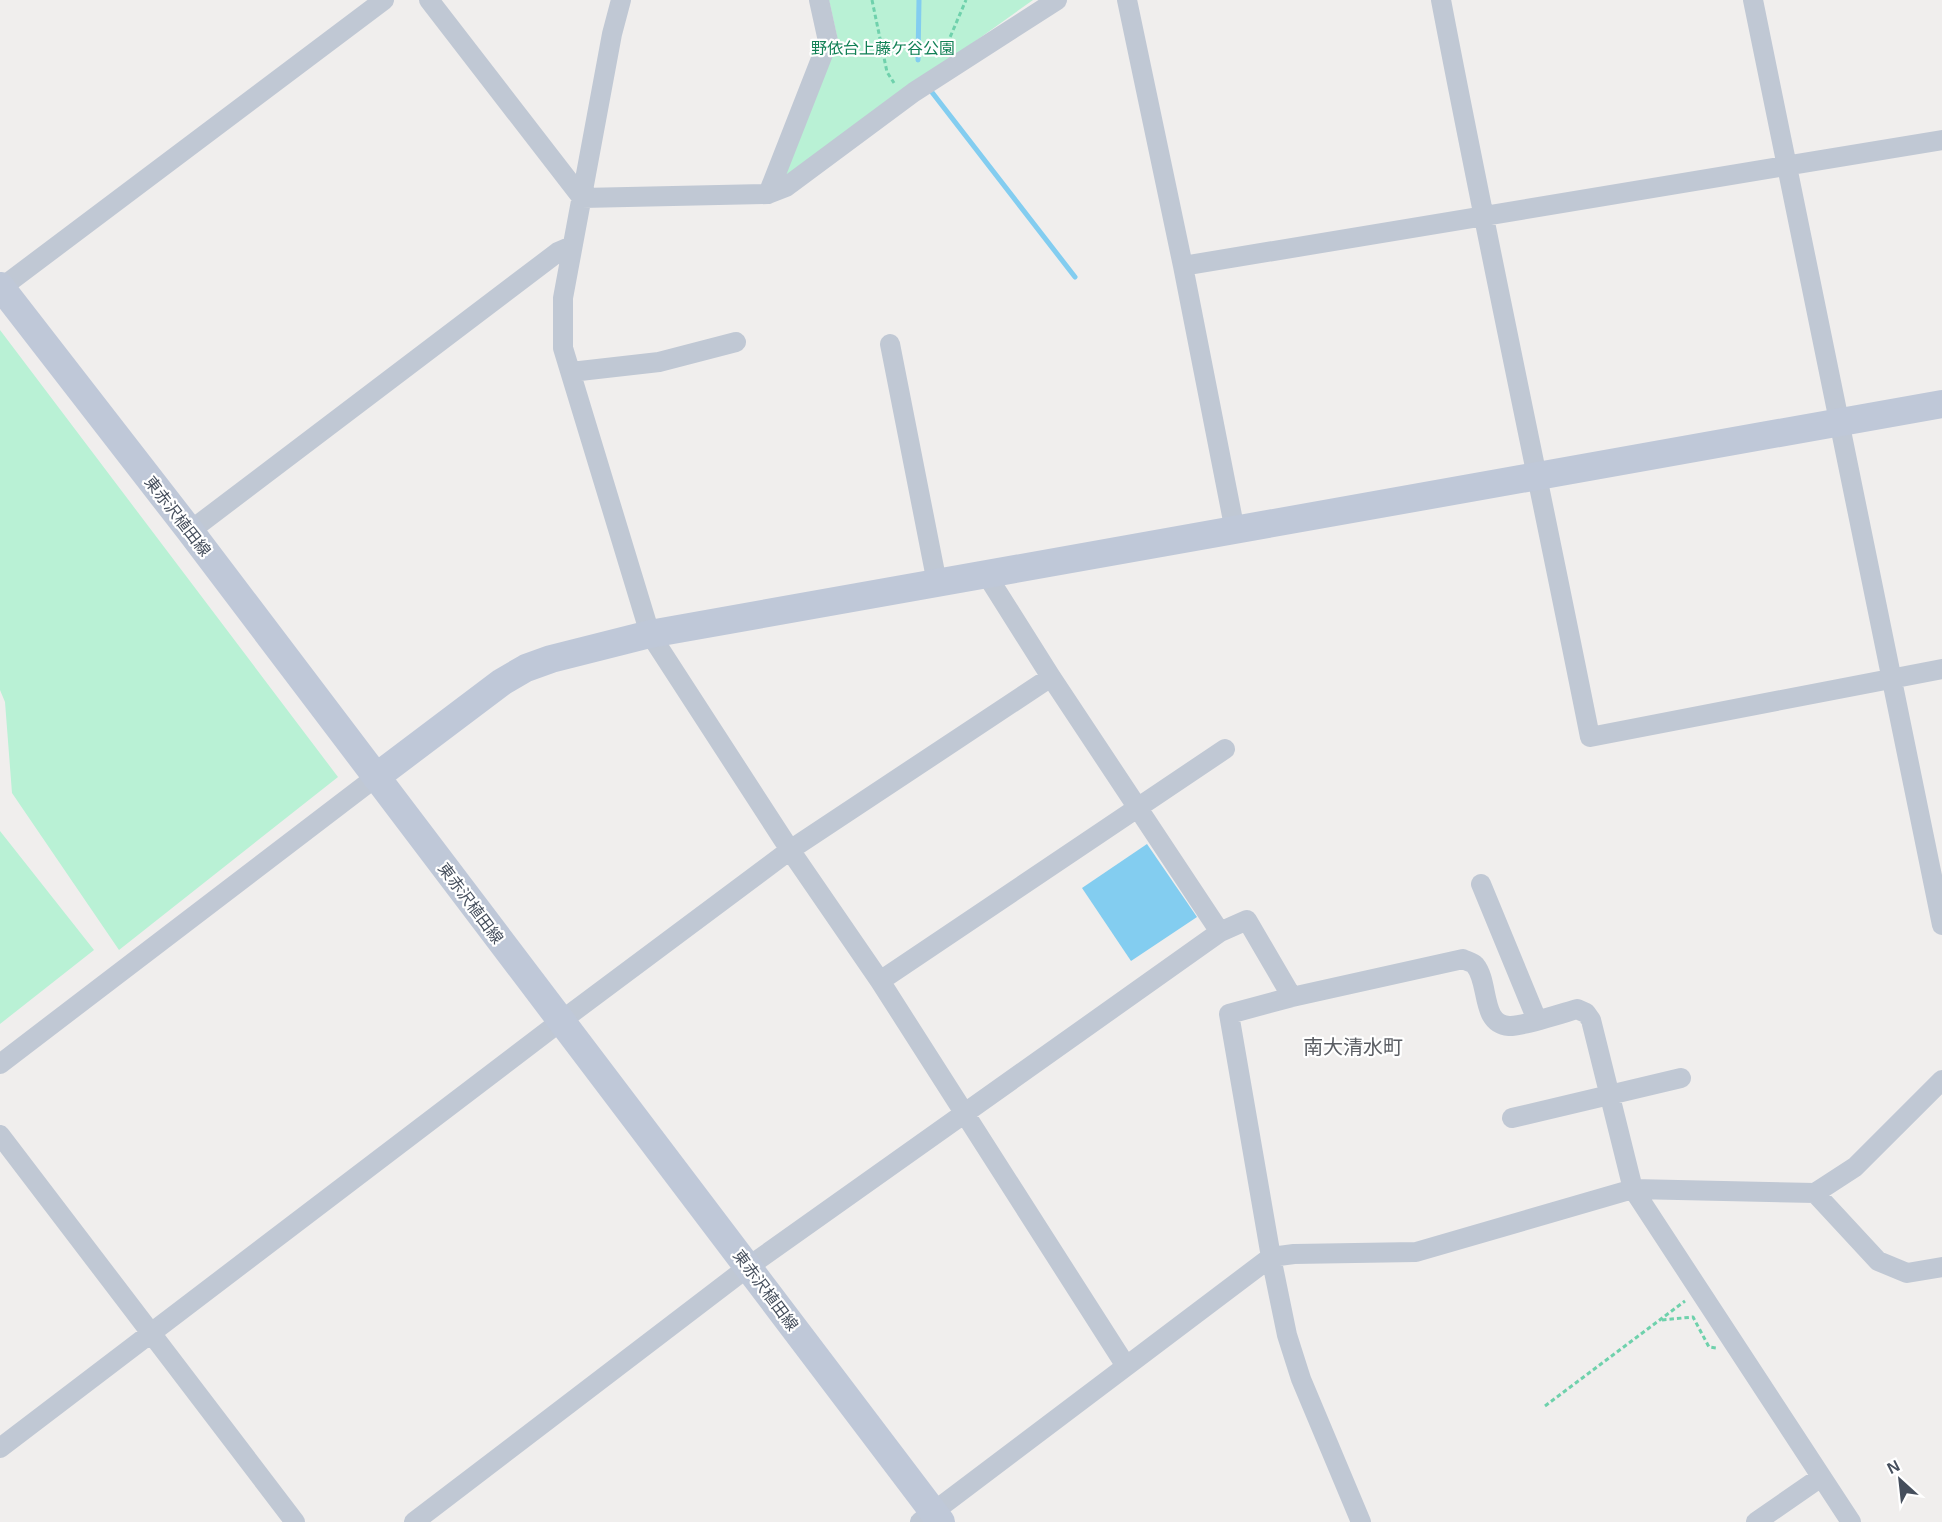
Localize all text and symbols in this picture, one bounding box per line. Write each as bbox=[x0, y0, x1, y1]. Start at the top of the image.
park label: 野依台上藤ケ谷公園 bbox=[811, 40, 955, 57]
street label: 東赤沢植田線 bbox=[141, 473, 214, 559]
street label: 東赤沢植田線 bbox=[435, 860, 506, 947]
district label: 南大清水町 bbox=[1303, 1036, 1403, 1058]
street label: 東赤沢植田線 bbox=[730, 1247, 801, 1334]
north arrow bbox=[1870, 1450, 1930, 1510]
text: N bbox=[1884, 1457, 1902, 1477]

